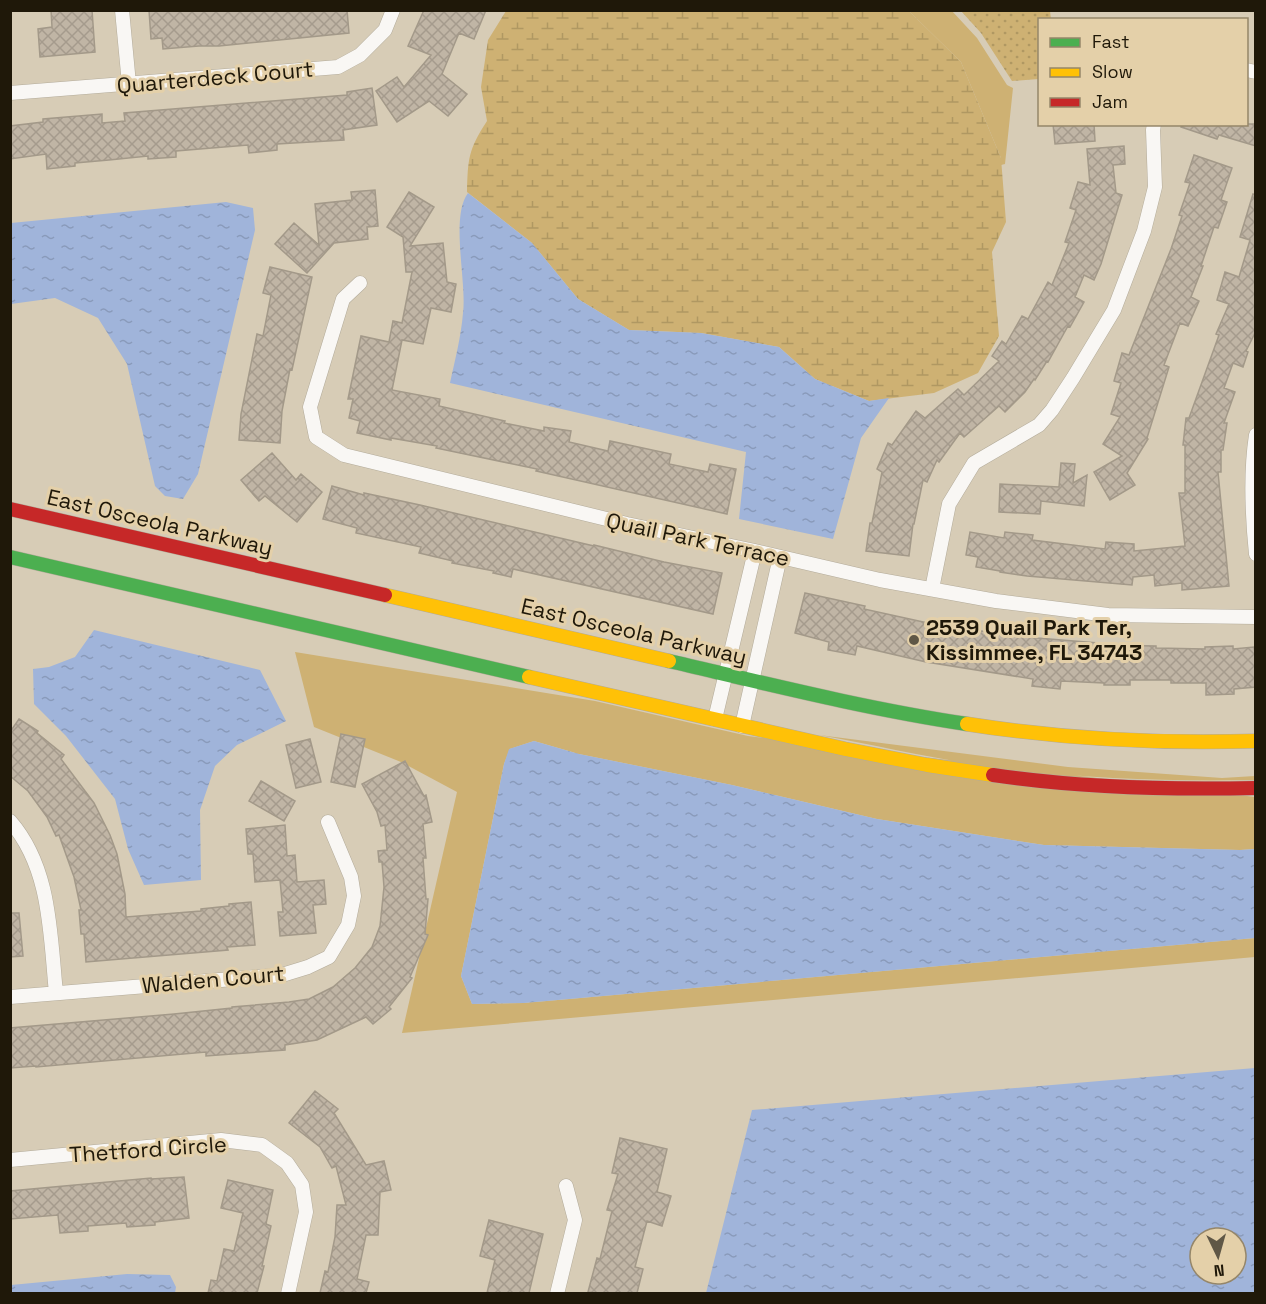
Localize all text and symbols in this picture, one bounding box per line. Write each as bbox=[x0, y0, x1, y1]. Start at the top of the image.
legend bbox=[1038, 18, 1248, 126]
text: Fast bbox=[1092, 30, 1129, 53]
street label: Quarterdeck Court bbox=[116, 54, 314, 100]
text: Slow bbox=[1092, 60, 1133, 83]
text: Jam bbox=[1092, 90, 1128, 113]
street label: East Osceola Parkway bbox=[44, 482, 276, 562]
street label: Quail Park Terrace bbox=[604, 506, 792, 572]
street label: East Osceola Parkway bbox=[518, 591, 750, 671]
place label: 2539 Quail Park Ter, Kissimmee, FL 34743 bbox=[926, 613, 1142, 666]
marker: 2539 Quail Park Ter, Kissimmee, FL 34743 bbox=[907, 633, 921, 647]
street label: Walden Court bbox=[141, 959, 285, 999]
street label: Thetford Circle bbox=[68, 1130, 228, 1168]
north arrow bbox=[1188, 1226, 1248, 1286]
text: N bbox=[1213, 1260, 1226, 1281]

